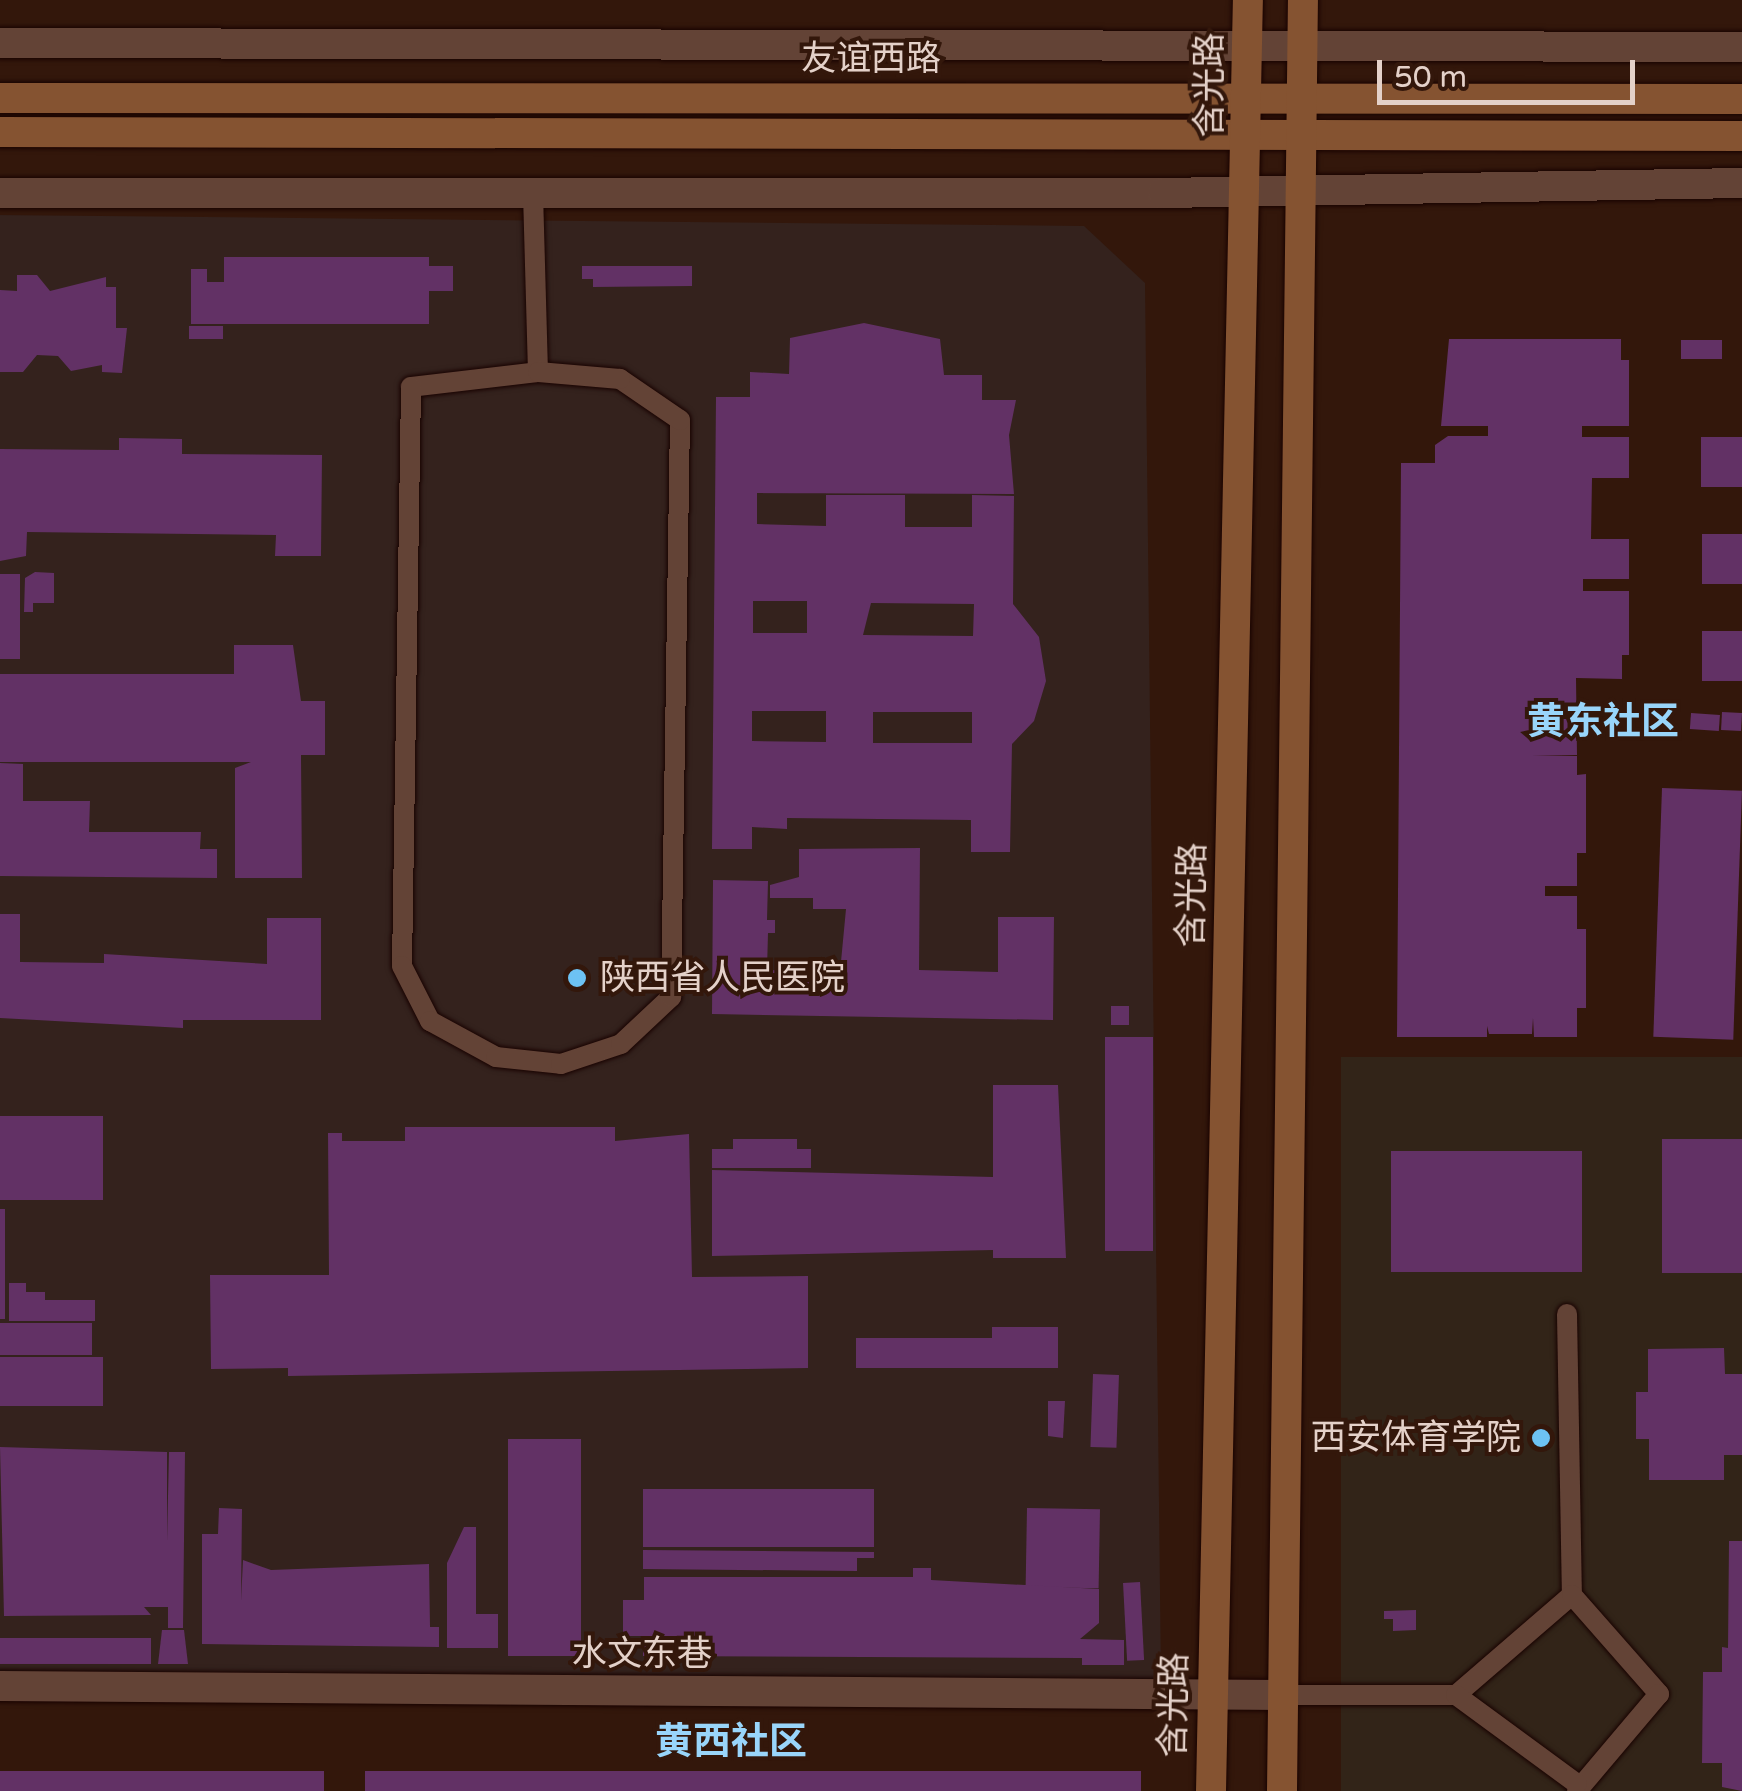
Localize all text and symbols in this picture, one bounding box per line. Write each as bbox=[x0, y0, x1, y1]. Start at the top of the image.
street label: 含光路 bbox=[1189, 33, 1231, 137]
street label: 友谊西路 bbox=[801, 38, 941, 80]
scale bar bbox=[1382, 40, 1640, 102]
text: 50 m bbox=[1394, 59, 1467, 96]
district label: 黄东社区 bbox=[1527, 700, 1679, 746]
street label: 含光路 bbox=[1170, 842, 1214, 948]
place label: 陕西省人民医院 bbox=[600, 957, 845, 999]
marker: 陕西省人民医院 bbox=[564, 965, 590, 991]
place label: 西安体育学院 bbox=[1311, 1417, 1521, 1459]
marker: 西安体育学院 bbox=[1530, 1427, 1552, 1449]
street label: 水文东巷 bbox=[572, 1633, 712, 1675]
street label: 含光路 bbox=[1152, 1652, 1196, 1758]
district label: 黄西社区 bbox=[655, 1720, 807, 1766]

